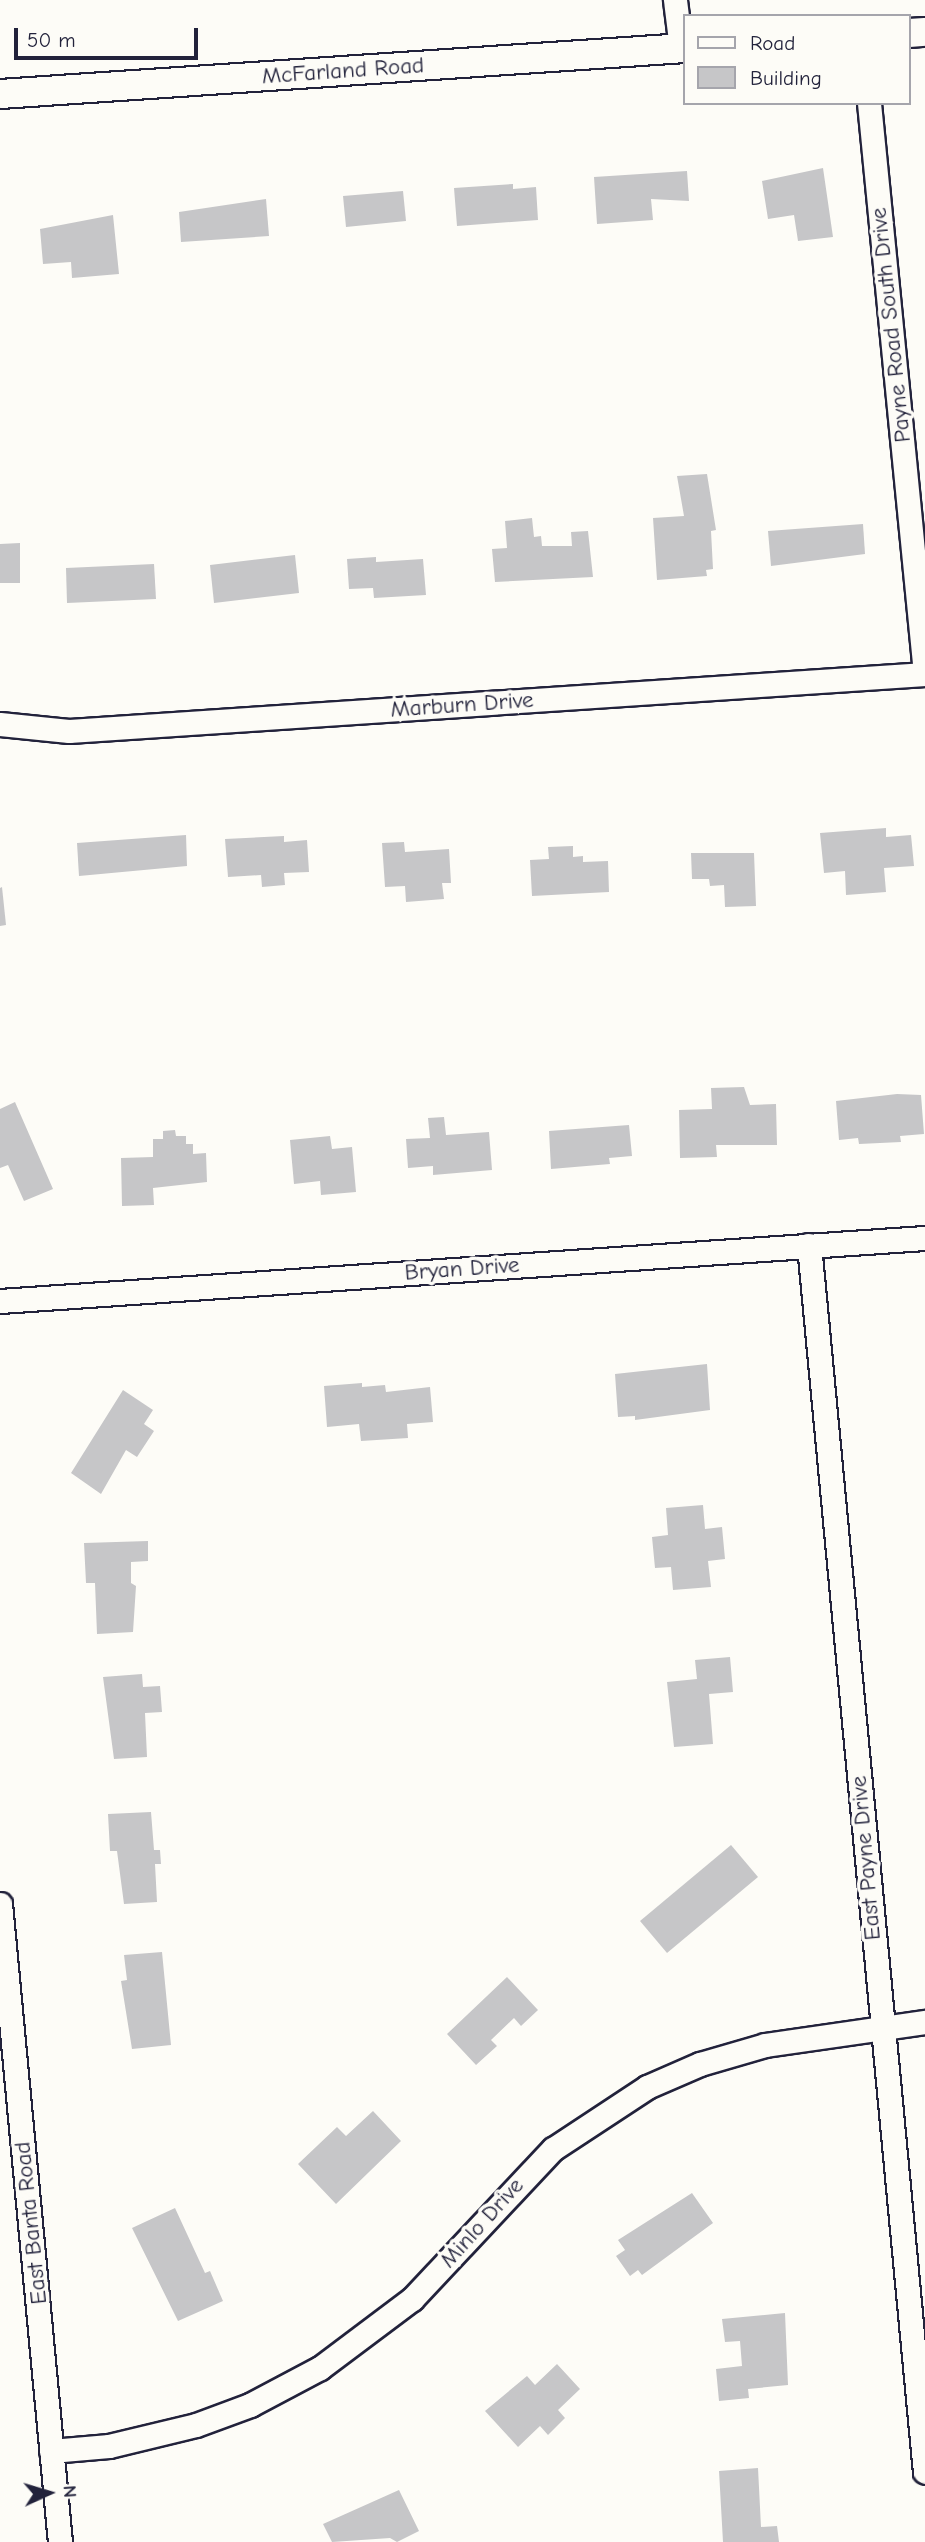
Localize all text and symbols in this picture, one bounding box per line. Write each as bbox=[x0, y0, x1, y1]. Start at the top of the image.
scale bar bbox=[18, 14, 201, 58]
legend bbox=[684, 14, 911, 105]
text: 50 m bbox=[27, 28, 76, 52]
text: Road bbox=[750, 31, 795, 55]
street label: McFarland Road bbox=[261, 52, 425, 90]
text: Building bbox=[750, 66, 822, 90]
street label: Payne Road South Drive bbox=[865, 206, 917, 444]
street label: Marburn Drive bbox=[390, 686, 534, 724]
street label: Bryan Drive bbox=[404, 1251, 520, 1287]
street label: East Payne Drive bbox=[845, 1775, 887, 1941]
street label: East Banta Road bbox=[9, 2140, 53, 2306]
street label: Minlo Drive bbox=[434, 2172, 530, 2274]
north arrow bbox=[14, 2458, 84, 2528]
text: N bbox=[59, 2485, 81, 2498]

